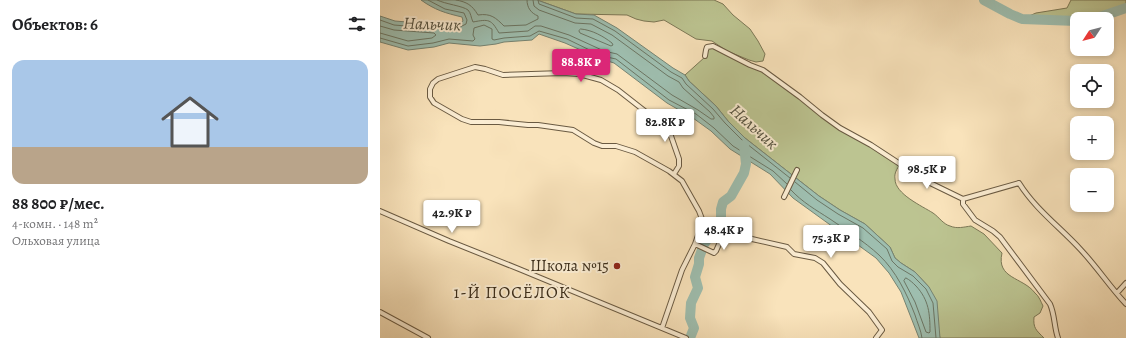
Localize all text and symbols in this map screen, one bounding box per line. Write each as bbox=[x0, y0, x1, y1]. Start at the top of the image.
water label: Нальчик bbox=[403, 12, 461, 37]
north arrow bbox=[1070, 12, 1114, 56]
map controls bbox=[1070, 12, 1114, 212]
text: Объектов: 6 bbox=[12, 13, 98, 36]
icon: filters bbox=[346, 13, 368, 35]
pin: 88.8K ₽ bbox=[544, 49, 618, 83]
text: 88.8K ₽ bbox=[561, 53, 601, 70]
button: locate bbox=[1070, 64, 1114, 108]
icon: home bbox=[154, 86, 226, 158]
water label: Нальчик bbox=[725, 99, 783, 155]
pin: 82.8K ₽ bbox=[628, 109, 702, 143]
text: 82.8K ₽ bbox=[645, 113, 685, 130]
button: + bbox=[1070, 116, 1114, 160]
pin: 98.5K ₽ bbox=[890, 156, 964, 190]
text: 98.5K ₽ bbox=[908, 160, 946, 177]
button: − bbox=[1070, 168, 1114, 212]
text: 88 800 ₽/мес. bbox=[12, 192, 105, 215]
pin: 42.9K ₽ bbox=[415, 200, 489, 234]
text: 42.9K ₽ bbox=[432, 204, 472, 221]
text: 4-комн. · 148 m² bbox=[12, 215, 98, 232]
pin: 48.4K ₽ bbox=[687, 217, 761, 251]
text: 48.4K ₽ bbox=[704, 221, 744, 238]
pin: 75.3K ₽ bbox=[794, 225, 868, 259]
text: 75.3K ₽ bbox=[812, 229, 850, 246]
text: Ольховая улица bbox=[12, 232, 100, 249]
place label: Школа №15 bbox=[530, 255, 609, 277]
marker: Школа №15 bbox=[612, 261, 622, 271]
district label: 1-Й ПОСЁЛОК bbox=[453, 281, 571, 304]

